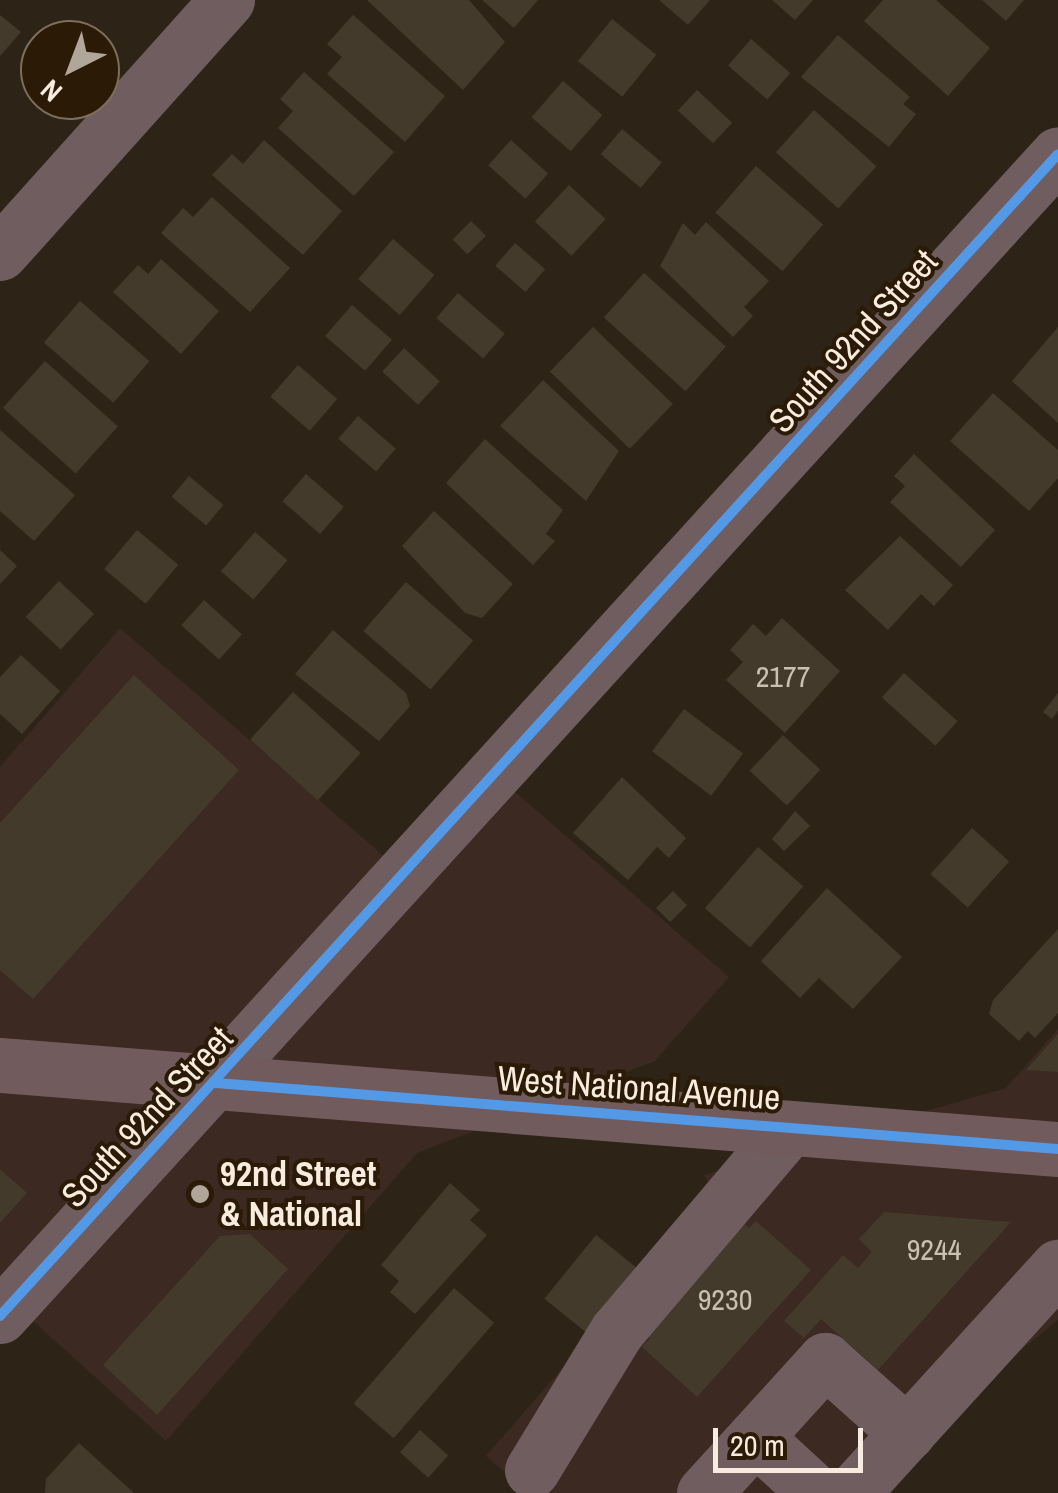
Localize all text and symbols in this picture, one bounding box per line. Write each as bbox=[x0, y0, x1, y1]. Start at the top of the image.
north arrow bbox=[20, 20, 120, 120]
text: N bbox=[32, 71, 70, 110]
street label: South 92nd Street bbox=[760, 241, 946, 441]
house number: 2177 bbox=[756, 658, 810, 694]
street label: South 92nd Street bbox=[53, 1018, 241, 1216]
street label: West National Avenue bbox=[496, 1057, 782, 1119]
place label: 92nd Street & National bbox=[220, 1153, 376, 1235]
marker: 92nd Street & National bbox=[189, 1183, 211, 1205]
house number: 9244 bbox=[907, 1231, 961, 1267]
house number: 9230 bbox=[698, 1281, 752, 1317]
scale bar bbox=[718, 1408, 868, 1470]
text: 20 m bbox=[730, 1425, 785, 1465]

